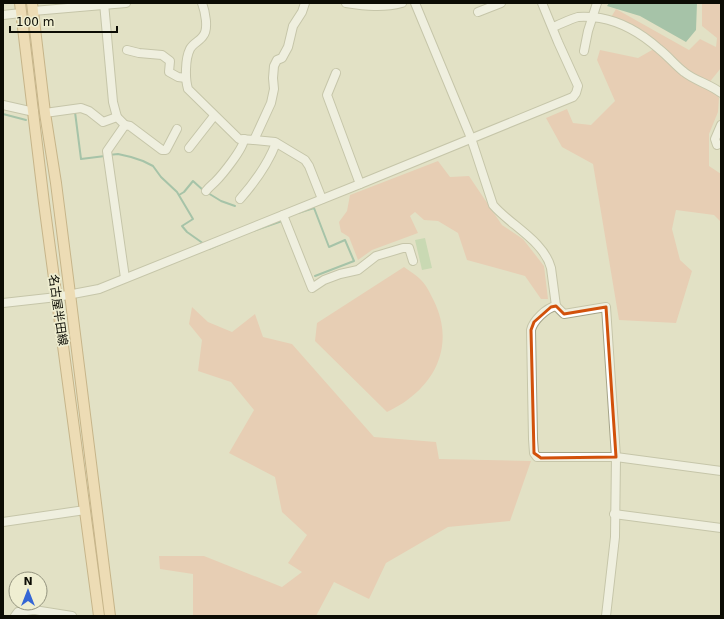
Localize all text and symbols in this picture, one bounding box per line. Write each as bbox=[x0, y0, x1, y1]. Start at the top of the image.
scale bar bbox=[10, 8, 117, 34]
text: 100 m bbox=[16, 15, 54, 29]
street label: 名古屋半田線 bbox=[46, 273, 70, 347]
north arrow bbox=[8, 571, 48, 611]
text: N bbox=[23, 575, 33, 588]

